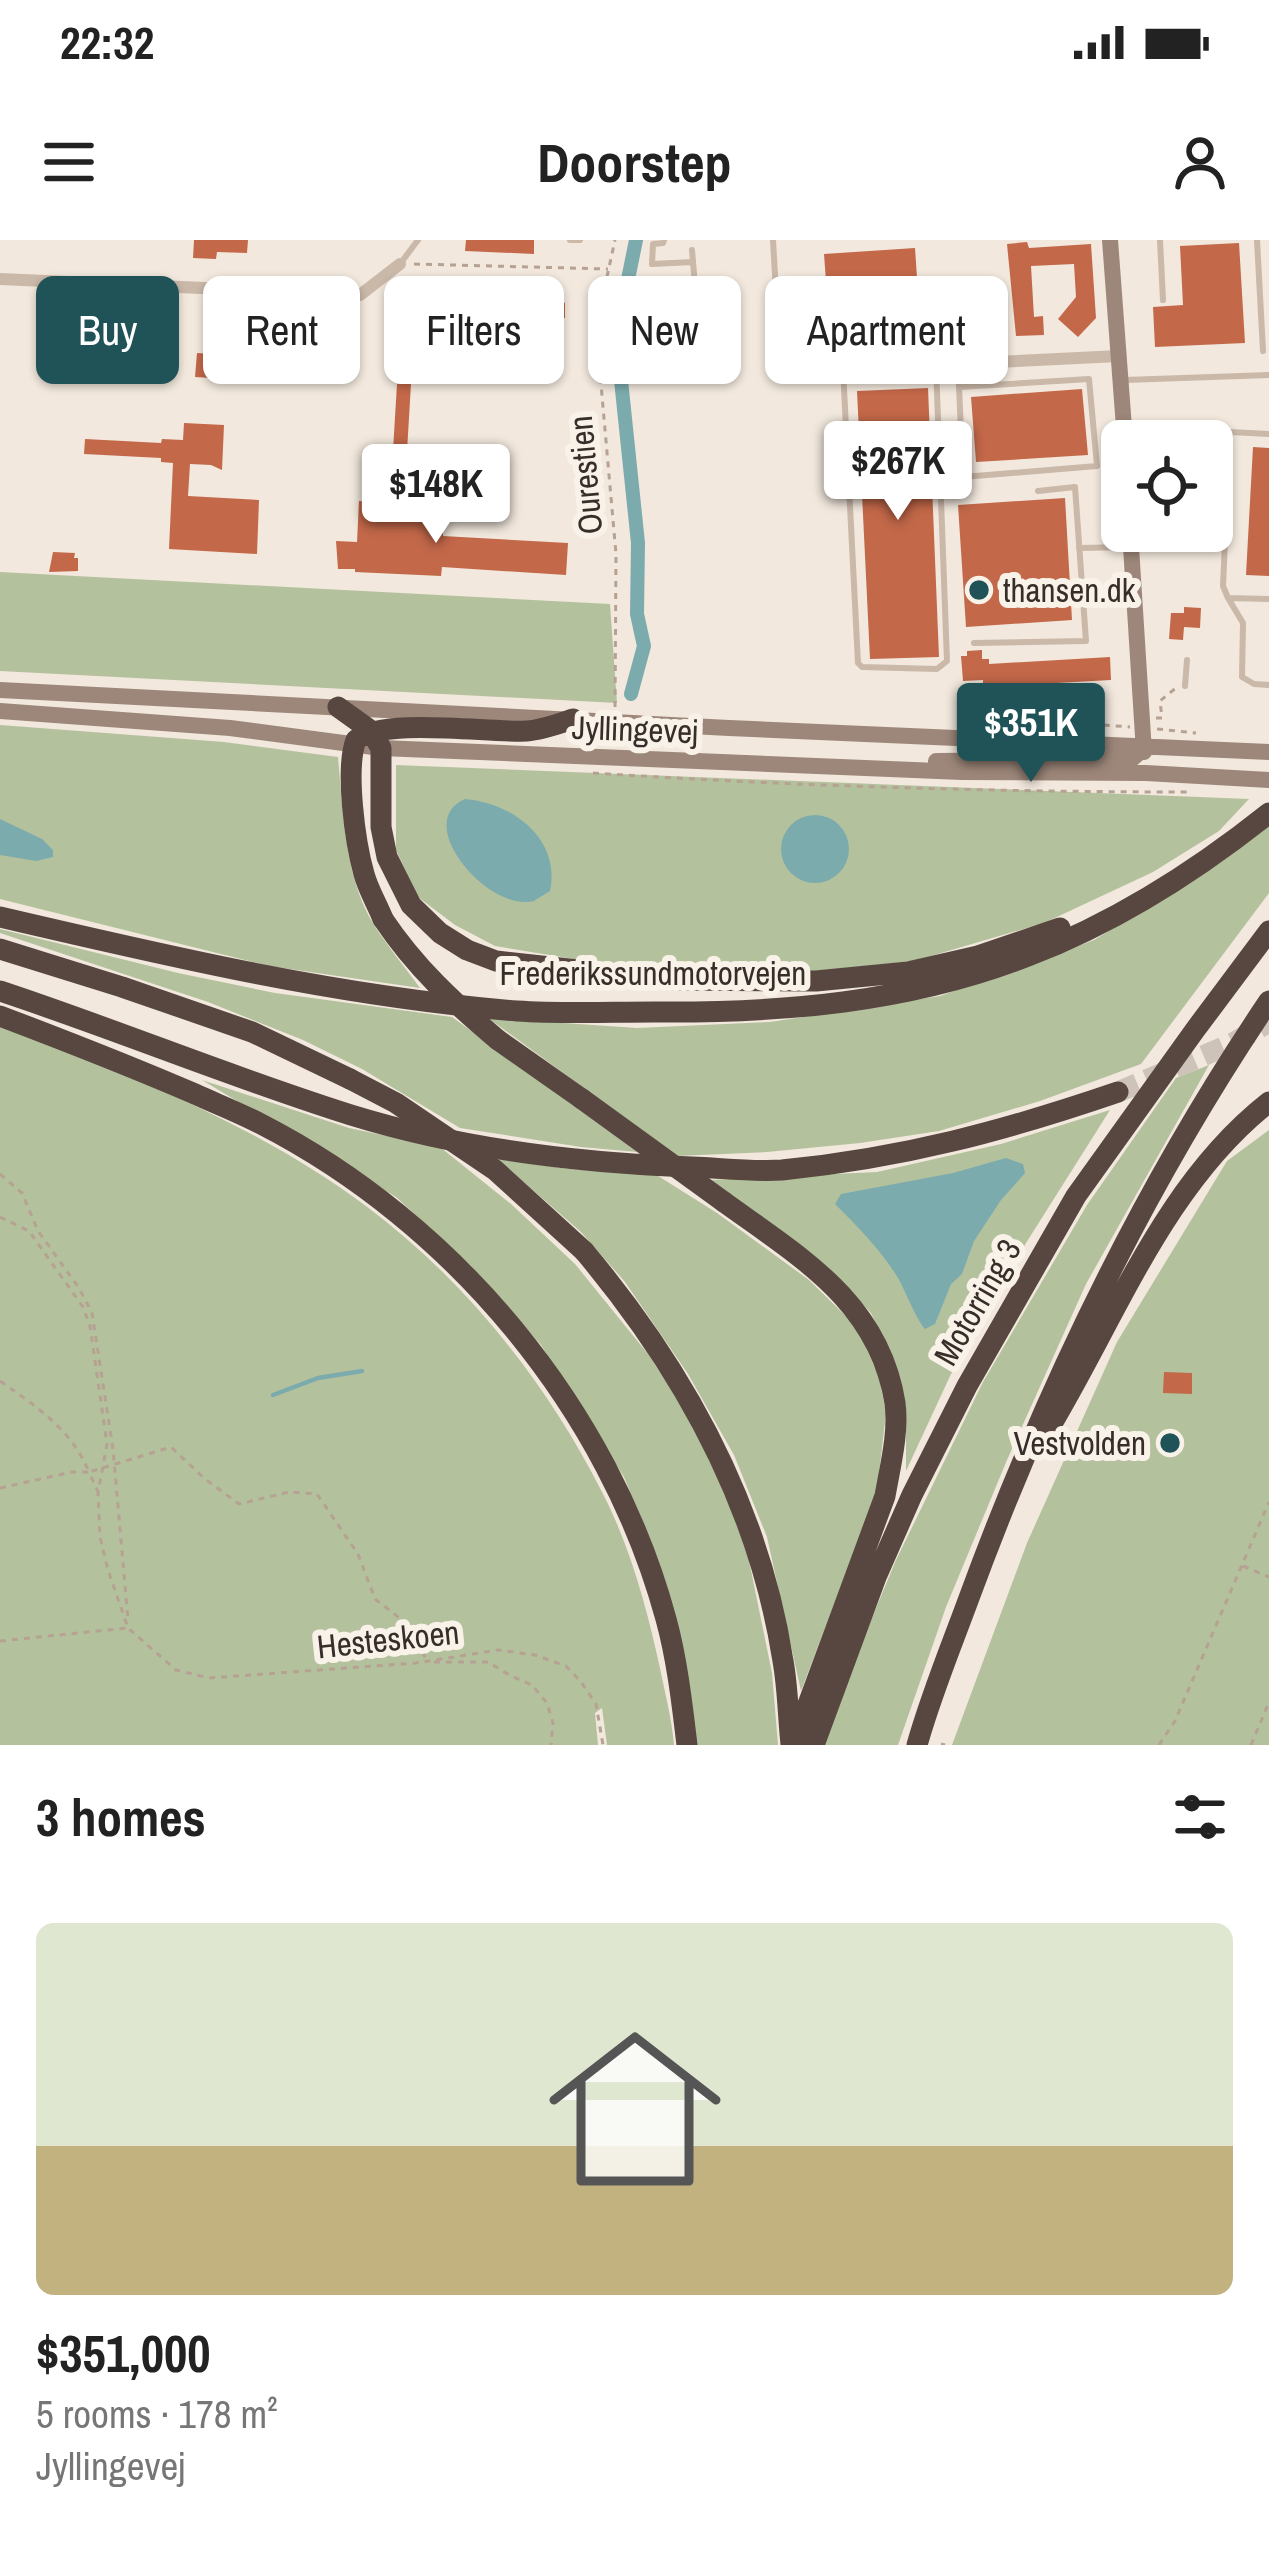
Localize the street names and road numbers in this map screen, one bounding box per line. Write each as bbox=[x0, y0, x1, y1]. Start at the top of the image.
street label: Ourestien bbox=[558, 414, 612, 536]
street label: Jyllingevej bbox=[571, 705, 699, 753]
street label: Frederikssundmotorvejen bbox=[500, 951, 806, 995]
street label: Motorring 3 bbox=[923, 1231, 1031, 1373]
street label: Hesteskoen bbox=[315, 1610, 461, 1668]

